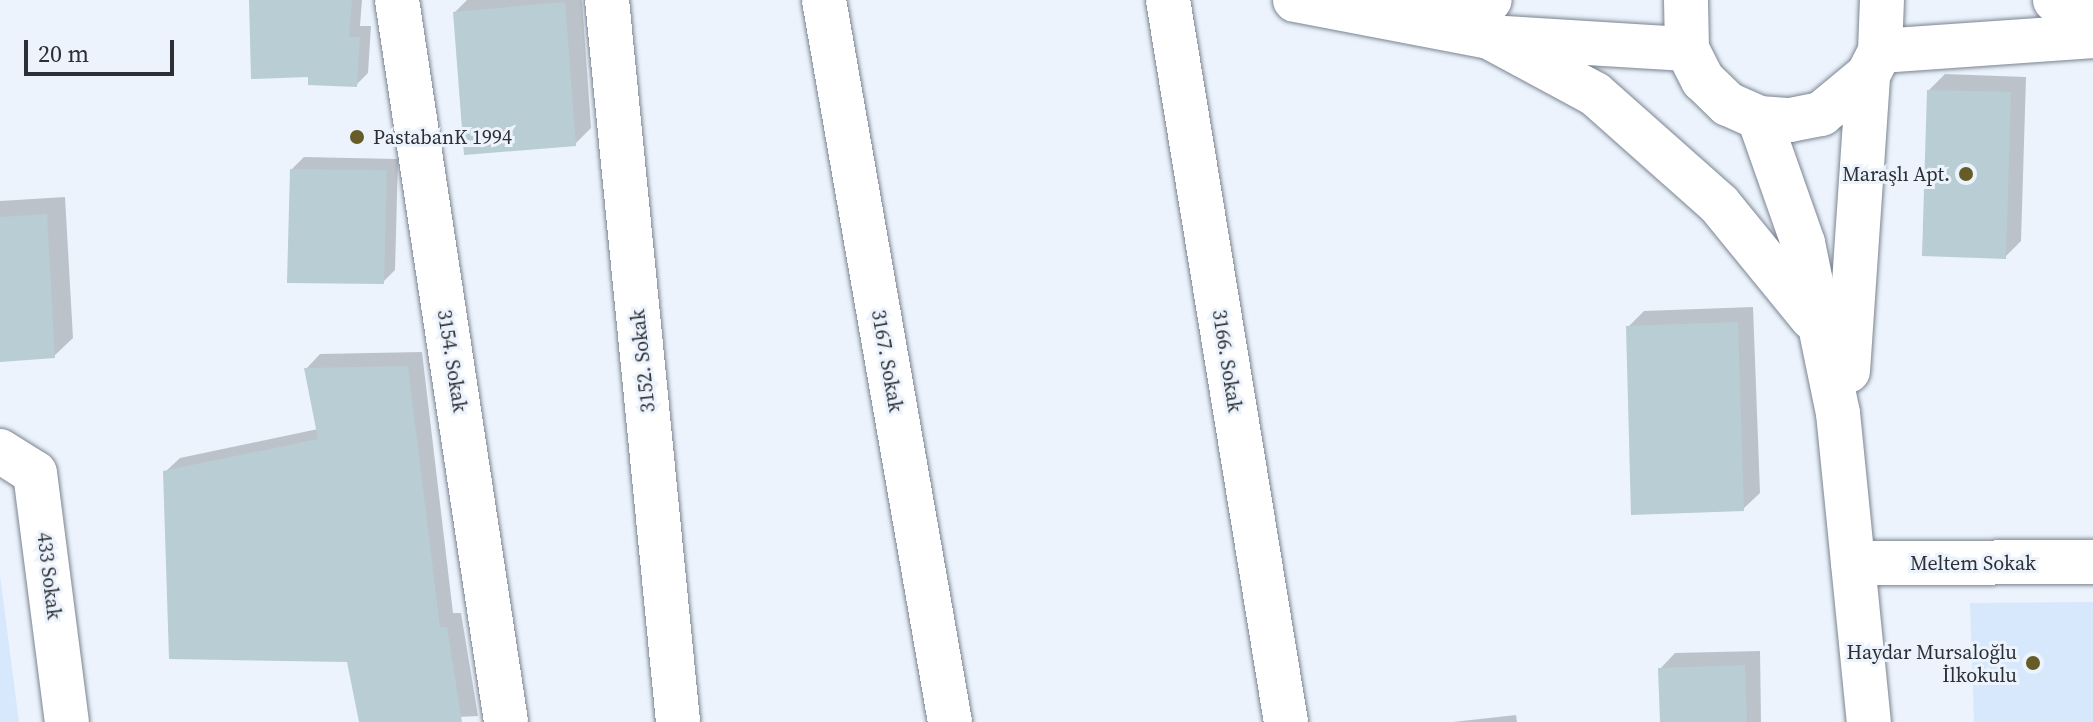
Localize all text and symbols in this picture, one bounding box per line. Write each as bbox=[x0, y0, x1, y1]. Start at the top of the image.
scale bar bbox=[28, 24, 178, 74]
text: 20 m bbox=[38, 37, 89, 70]
place label: PastabanK 1994 bbox=[373, 125, 512, 149]
marker: PastabanK 1994 bbox=[348, 128, 366, 146]
place label: Maraşlı Apt. bbox=[1842, 162, 1950, 186]
marker: Maraşlı Apt. bbox=[1957, 165, 1975, 183]
street label: 3154. Sokak bbox=[432, 308, 472, 414]
street label: 3152. Sokak bbox=[626, 308, 660, 414]
street label: 3167. Sokak bbox=[866, 308, 908, 414]
street label: 3166. Sokak bbox=[1207, 308, 1247, 414]
street label: 433 Sokak bbox=[32, 531, 66, 621]
street label: Meltem Sokak bbox=[1910, 551, 2036, 575]
place label: Haydar Mursaloğlu İlkokulu bbox=[1847, 640, 2017, 687]
marker: Haydar Mursaloğlu İlkokulu bbox=[2024, 654, 2042, 672]

